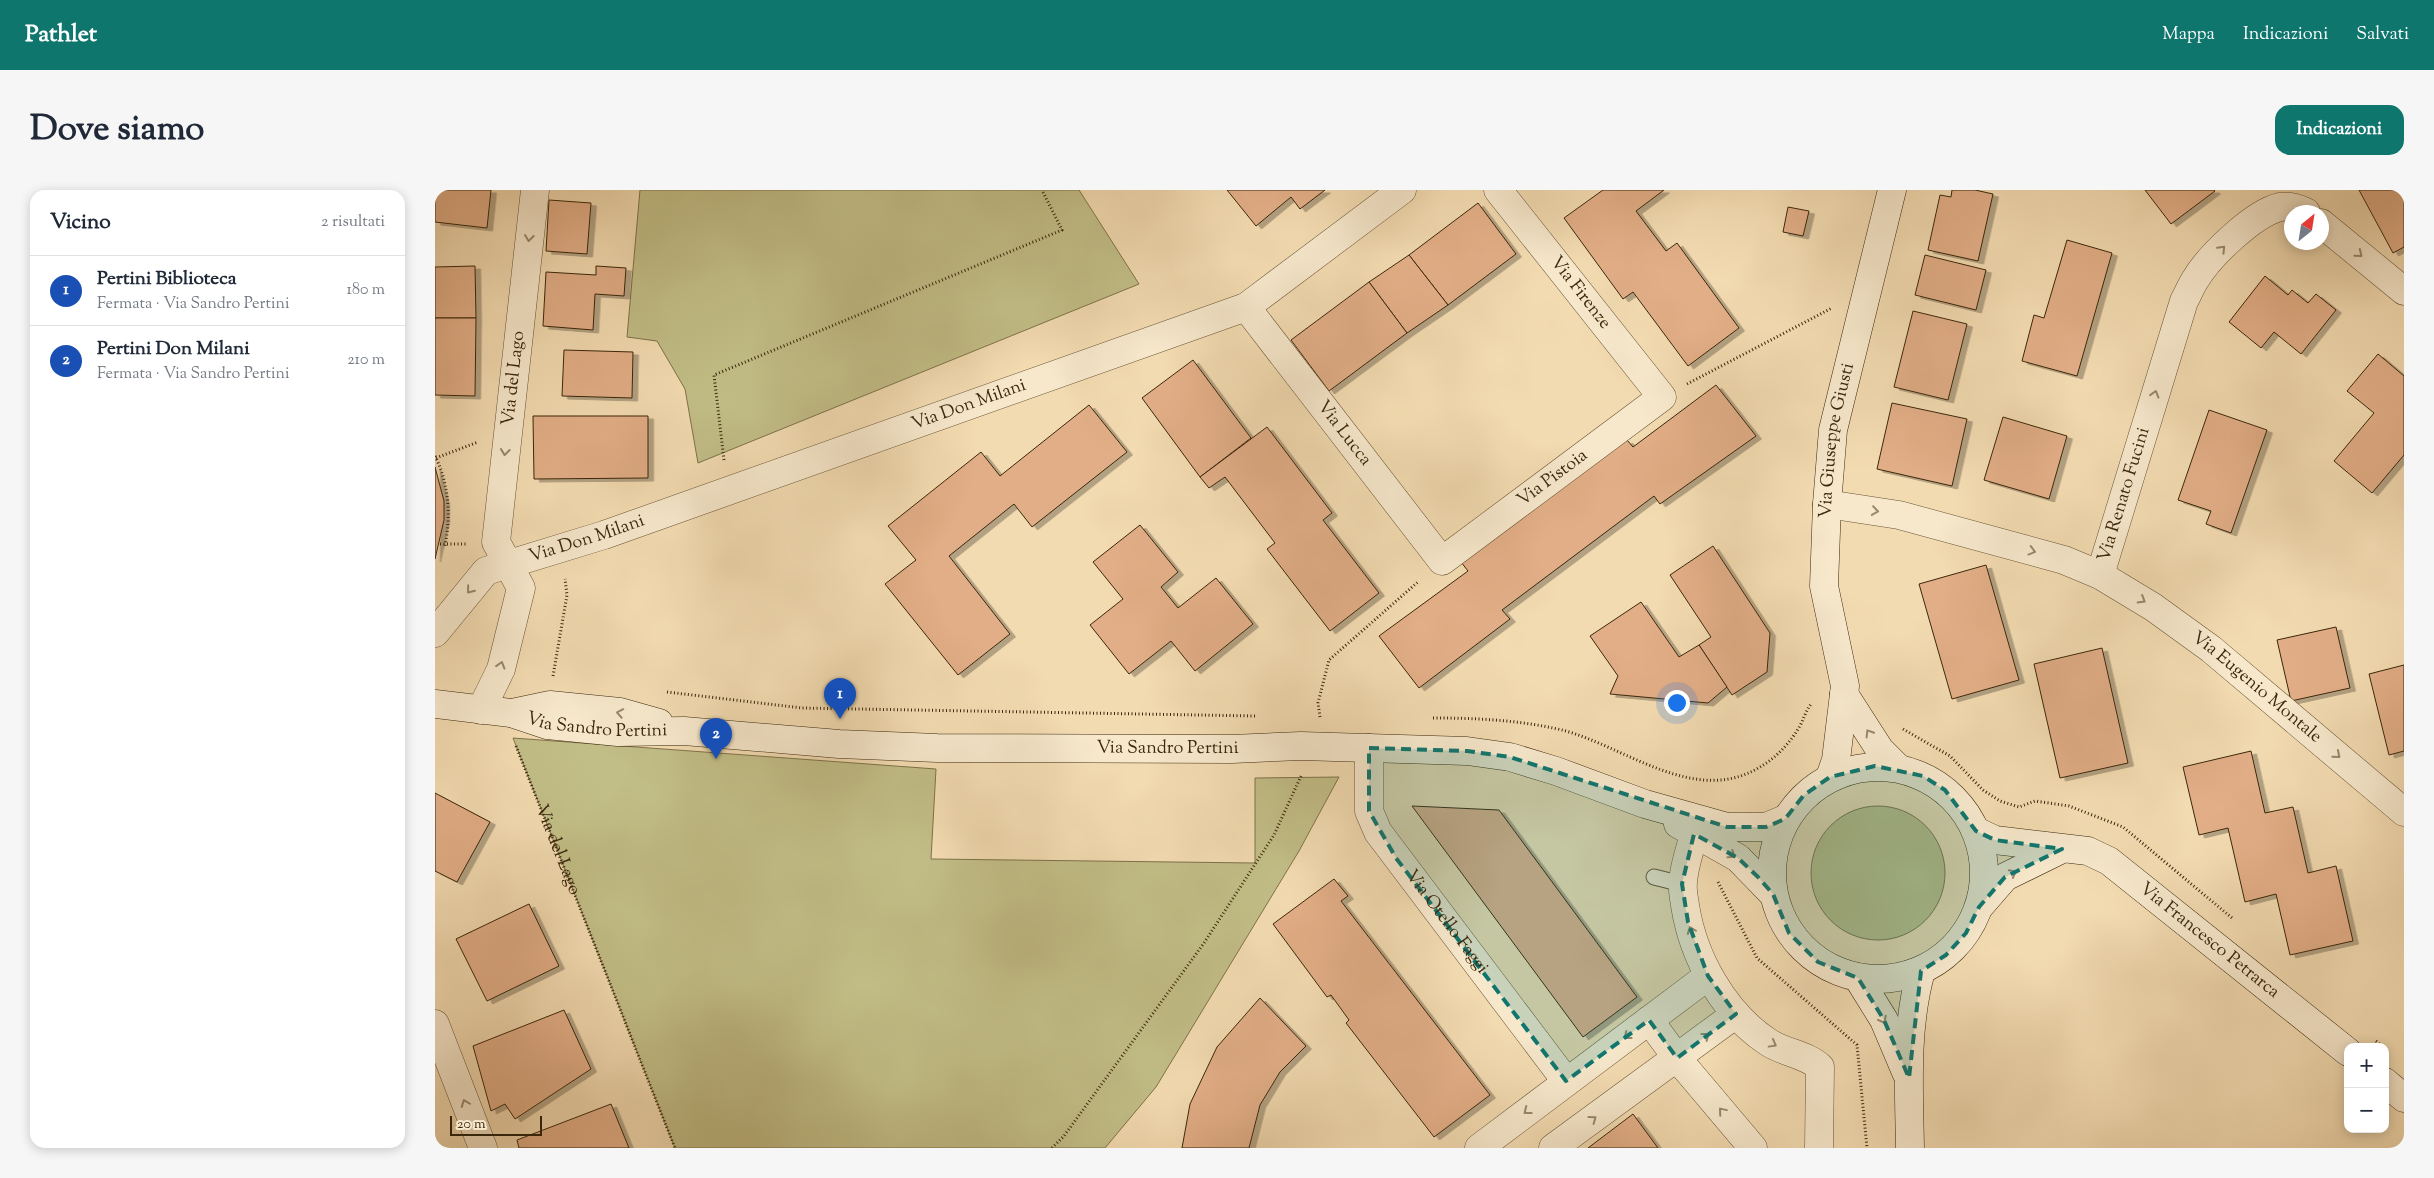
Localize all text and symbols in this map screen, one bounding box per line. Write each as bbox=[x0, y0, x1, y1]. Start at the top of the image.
text: Pathlet bbox=[25, 18, 97, 52]
text: Mappa bbox=[2162, 22, 2215, 48]
text: Indicazioni bbox=[2243, 22, 2328, 48]
text: Salvati bbox=[2356, 22, 2409, 48]
text: Dove siamo bbox=[30, 105, 204, 156]
button: Indicazioni bbox=[2275, 105, 2404, 155]
north arrow bbox=[2284, 205, 2329, 250]
text: Vicino bbox=[50, 208, 111, 238]
text: 2 risultati bbox=[321, 211, 385, 234]
one-way arrow bbox=[524, 235, 535, 243]
one-way arrow bbox=[2216, 246, 2225, 255]
one-way arrow bbox=[2353, 249, 2362, 257]
street label: Via Firenze bbox=[1543, 251, 1617, 335]
text: Pertini Biblioteca bbox=[97, 266, 237, 293]
text: 1 bbox=[63, 279, 69, 302]
text: 180 m bbox=[346, 279, 385, 302]
text: Fermata · Via Sandro Pertini bbox=[97, 293, 290, 316]
street label: Via del Lago bbox=[496, 329, 532, 427]
text: Pertini Don Milani bbox=[97, 336, 250, 363]
text: 2 bbox=[62, 349, 70, 372]
text: 210 m bbox=[347, 349, 385, 372]
street label: Via Giuseppe Giusti bbox=[1813, 361, 1862, 519]
text: Fermata · Via Sandro Pertini bbox=[97, 363, 290, 386]
street label: Via Don Milani bbox=[908, 373, 1030, 438]
one-way arrow bbox=[2150, 391, 2160, 399]
street label: Via Lucca bbox=[1310, 395, 1377, 472]
street label: Via Renato Fucini bbox=[2092, 424, 2157, 565]
street label: Via Pistoia bbox=[1512, 443, 1594, 513]
one-way arrow bbox=[500, 448, 511, 456]
one-way arrow bbox=[1871, 506, 1879, 516]
street label: Via Don Milani bbox=[526, 509, 648, 570]
one-way arrow bbox=[2028, 546, 2036, 556]
one-way arrow bbox=[467, 584, 475, 593]
one-way arrow bbox=[2136, 594, 2145, 604]
street label: Via Eugenio Montale bbox=[2186, 626, 2327, 750]
one-way arrow bbox=[496, 662, 506, 670]
pin: 1 bbox=[824, 678, 856, 719]
your location bbox=[1664, 690, 1690, 716]
street label: Via Sandro Pertini bbox=[522, 706, 668, 745]
one-way arrow bbox=[616, 708, 625, 719]
pin: 2 bbox=[700, 718, 732, 759]
one-way arrow bbox=[1866, 729, 1875, 739]
street label: Via Sandro Pertini bbox=[1096, 736, 1239, 762]
one-way arrow bbox=[2332, 750, 2341, 759]
street label: Via del Lago bbox=[528, 801, 587, 899]
one-way arrow bbox=[1726, 849, 1736, 858]
street label: Via Otello Faggi bbox=[1398, 865, 1494, 980]
one-way arrow bbox=[2008, 869, 2017, 879]
street label: Via Francesco Petrarca bbox=[2133, 877, 2285, 1005]
one-way arrow bbox=[1687, 926, 1697, 935]
one-way arrow bbox=[1877, 1015, 1887, 1024]
one-way arrow bbox=[1623, 1030, 1633, 1039]
one-way arrow bbox=[1700, 1033, 1710, 1042]
one-way arrow bbox=[1768, 1038, 1777, 1048]
map controls bbox=[2344, 1043, 2389, 1133]
button: + bbox=[2344, 1043, 2389, 1088]
button: − bbox=[2344, 1088, 2389, 1133]
one-way arrow bbox=[461, 1099, 471, 1107]
one-way arrow bbox=[1524, 1106, 1533, 1114]
one-way arrow bbox=[1719, 1108, 1727, 1117]
scale bar bbox=[450, 1113, 543, 1136]
text: 20 m bbox=[457, 1115, 486, 1135]
one-way arrow bbox=[1587, 1116, 1597, 1125]

